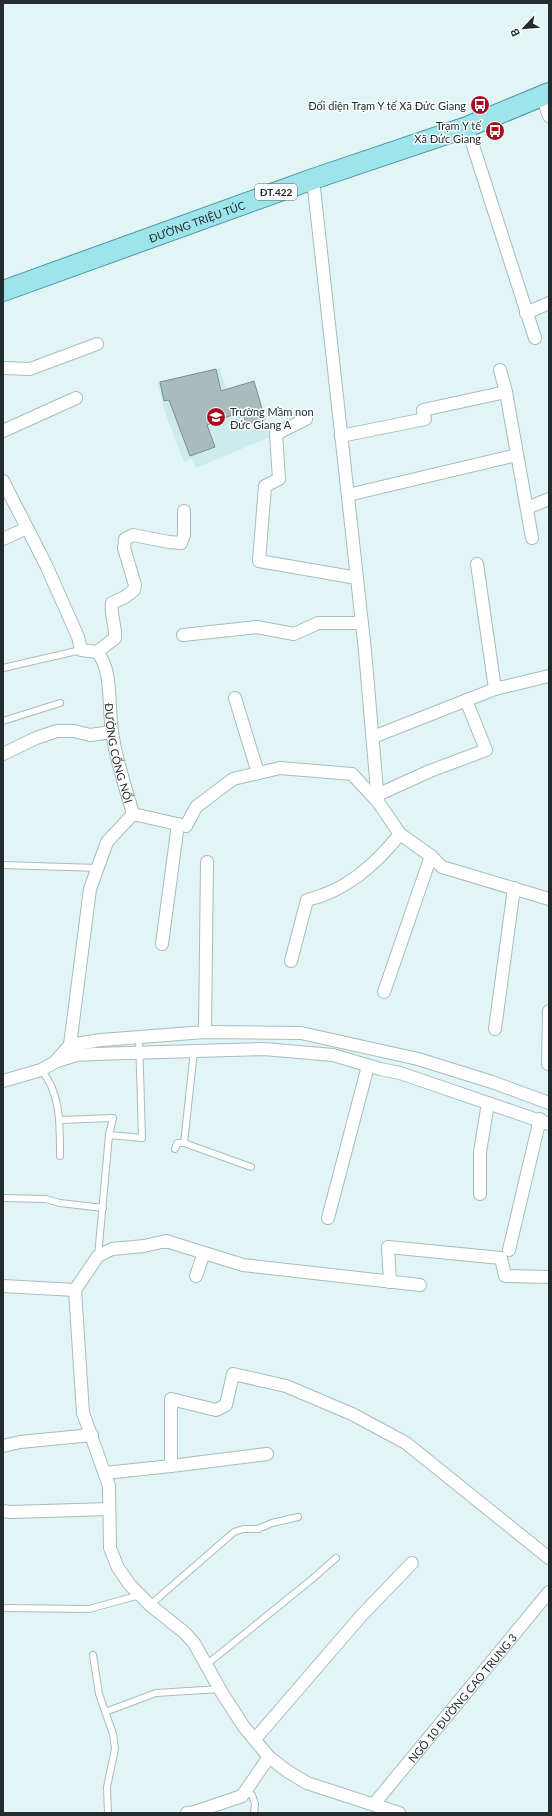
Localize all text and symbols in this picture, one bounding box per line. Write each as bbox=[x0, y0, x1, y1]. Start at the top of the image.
north arrow bbox=[504, 8, 544, 48]
text: B bbox=[507, 26, 522, 39]
bus stop icon: Đối diện Trạm Y tế Xã Đức Giang bbox=[469, 94, 491, 116]
place label: Đối diện Trạm Y tế Xã Đức Giang bbox=[308, 99, 466, 112]
place label: Trạm Y tế Xã Đức Giang bbox=[414, 119, 482, 145]
bus stop icon: Trạm Y tế Xã Đức Giang bbox=[484, 120, 506, 142]
road number: ĐT.422 bbox=[255, 184, 297, 200]
street label: ĐƯỜNG TRIỆU TÚC bbox=[147, 197, 247, 244]
place label: Trường Mầm non Đức Giang A bbox=[230, 405, 314, 431]
school or university icon: Trường Mầm non Đức Giang A bbox=[205, 406, 227, 428]
street label: ĐƯỜNG CỔNG NỔI bbox=[103, 703, 136, 804]
street label: NGÕ 10 ĐƯỜNG CAO TRUNG 3 bbox=[405, 1631, 519, 1765]

